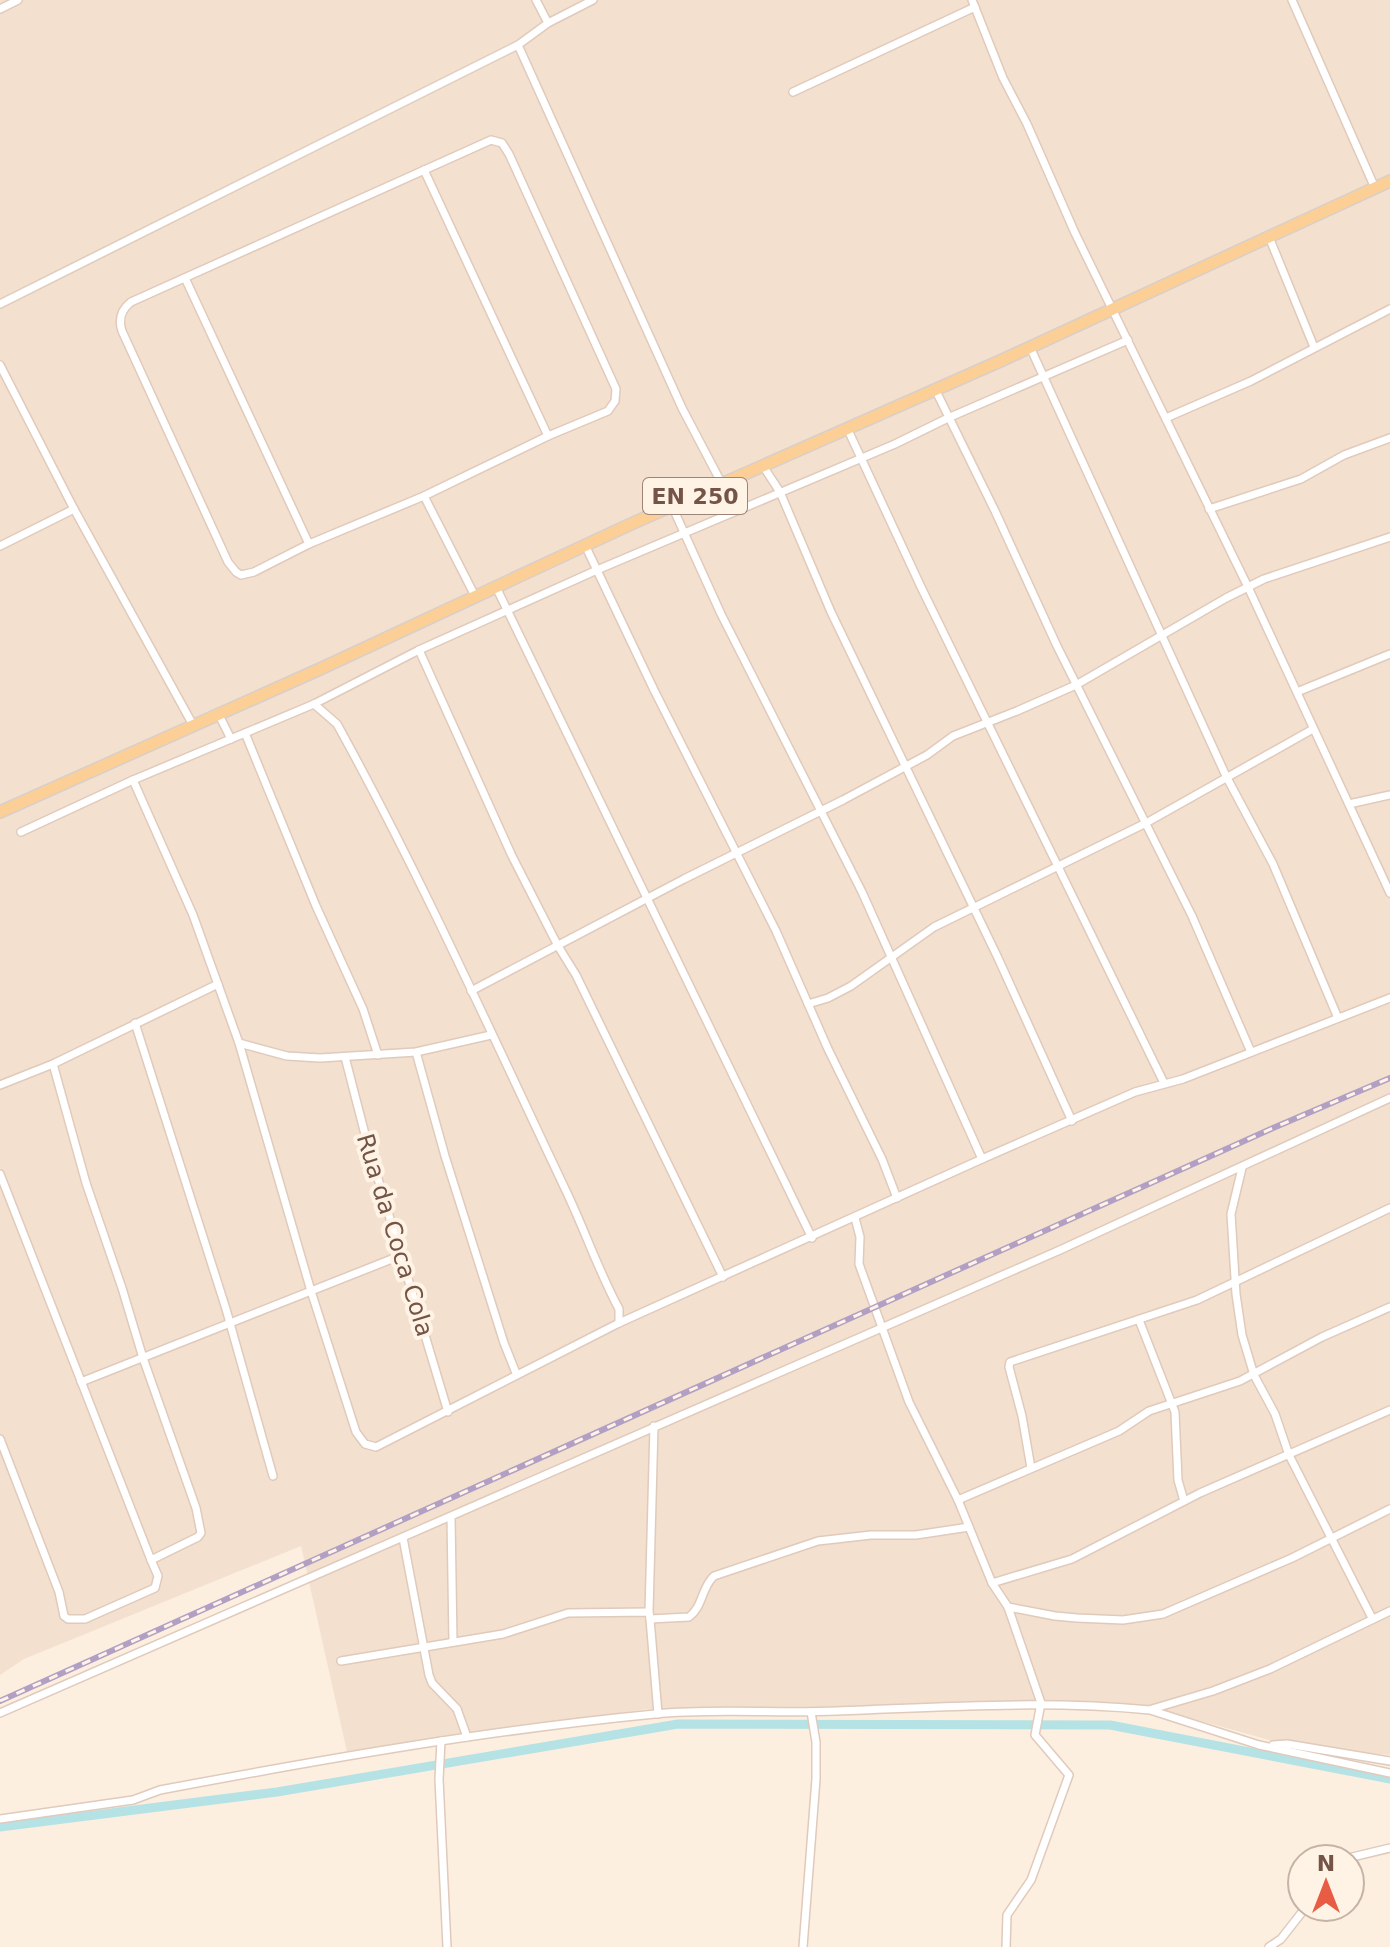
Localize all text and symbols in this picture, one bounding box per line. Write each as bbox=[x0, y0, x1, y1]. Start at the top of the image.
road number: EN 250 bbox=[643, 478, 747, 514]
street label: Rua da Coca Cola bbox=[351, 1130, 439, 1340]
north arrow bbox=[1286, 1843, 1366, 1923]
text: N bbox=[1317, 1851, 1335, 1876]

